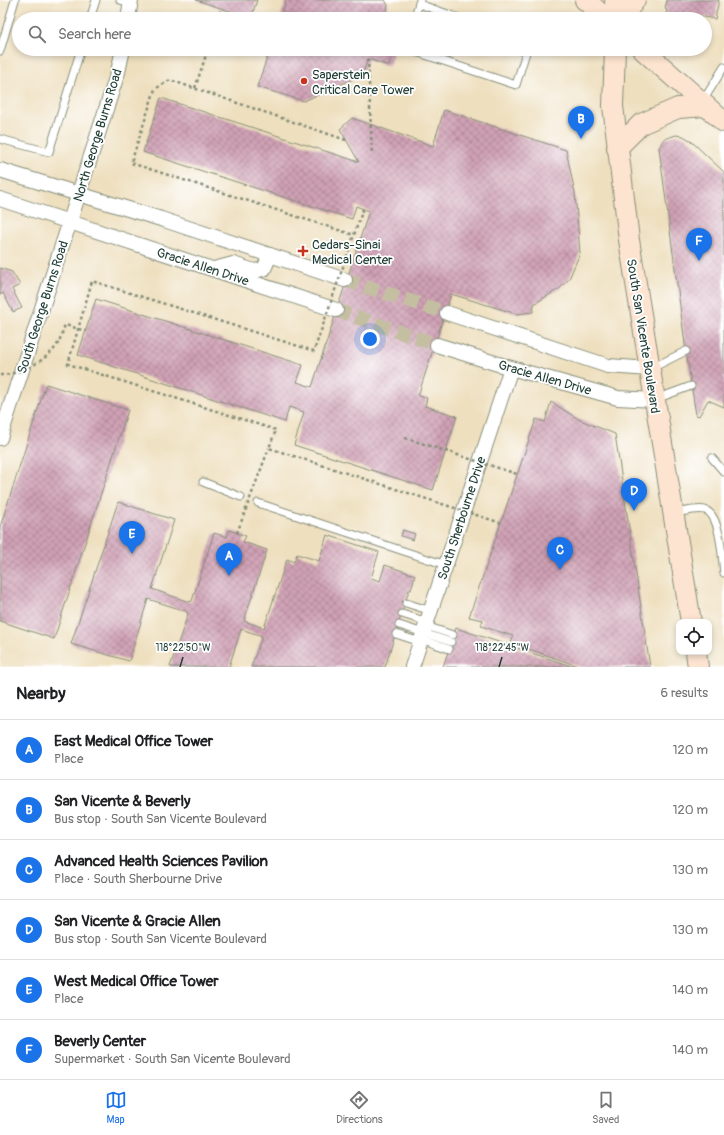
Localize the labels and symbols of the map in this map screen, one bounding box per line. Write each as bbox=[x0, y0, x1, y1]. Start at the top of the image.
street label: North George Burns Road bbox=[70, 67, 126, 204]
place label: Saperstein Critical Care Tower bbox=[312, 67, 414, 98]
marker: Saperstein Critical Care Tower bbox=[299, 76, 309, 86]
pin: B bbox=[568, 106, 594, 139]
pin: F bbox=[686, 228, 712, 261]
place label: Cedars-Sinai Medical Center bbox=[312, 237, 393, 268]
street label: South George Burns Road bbox=[14, 239, 72, 376]
street label: Gracie Allen Drive bbox=[154, 244, 251, 290]
marker: Cedars-Sinai Medical Center bbox=[297, 245, 309, 257]
street label: South San Vicente Boulevard bbox=[623, 258, 663, 415]
your location bbox=[360, 329, 380, 349]
street label: Gracie Allen Drive bbox=[496, 357, 594, 399]
street label: South Sherbourne Drive bbox=[434, 454, 490, 582]
pin: D bbox=[621, 478, 647, 511]
pin: E bbox=[119, 521, 145, 554]
pin: C bbox=[547, 537, 573, 570]
pin: A bbox=[216, 543, 242, 576]
text: 118°22'50"W bbox=[155, 642, 211, 654]
text: 118°22'45"W bbox=[475, 642, 530, 654]

